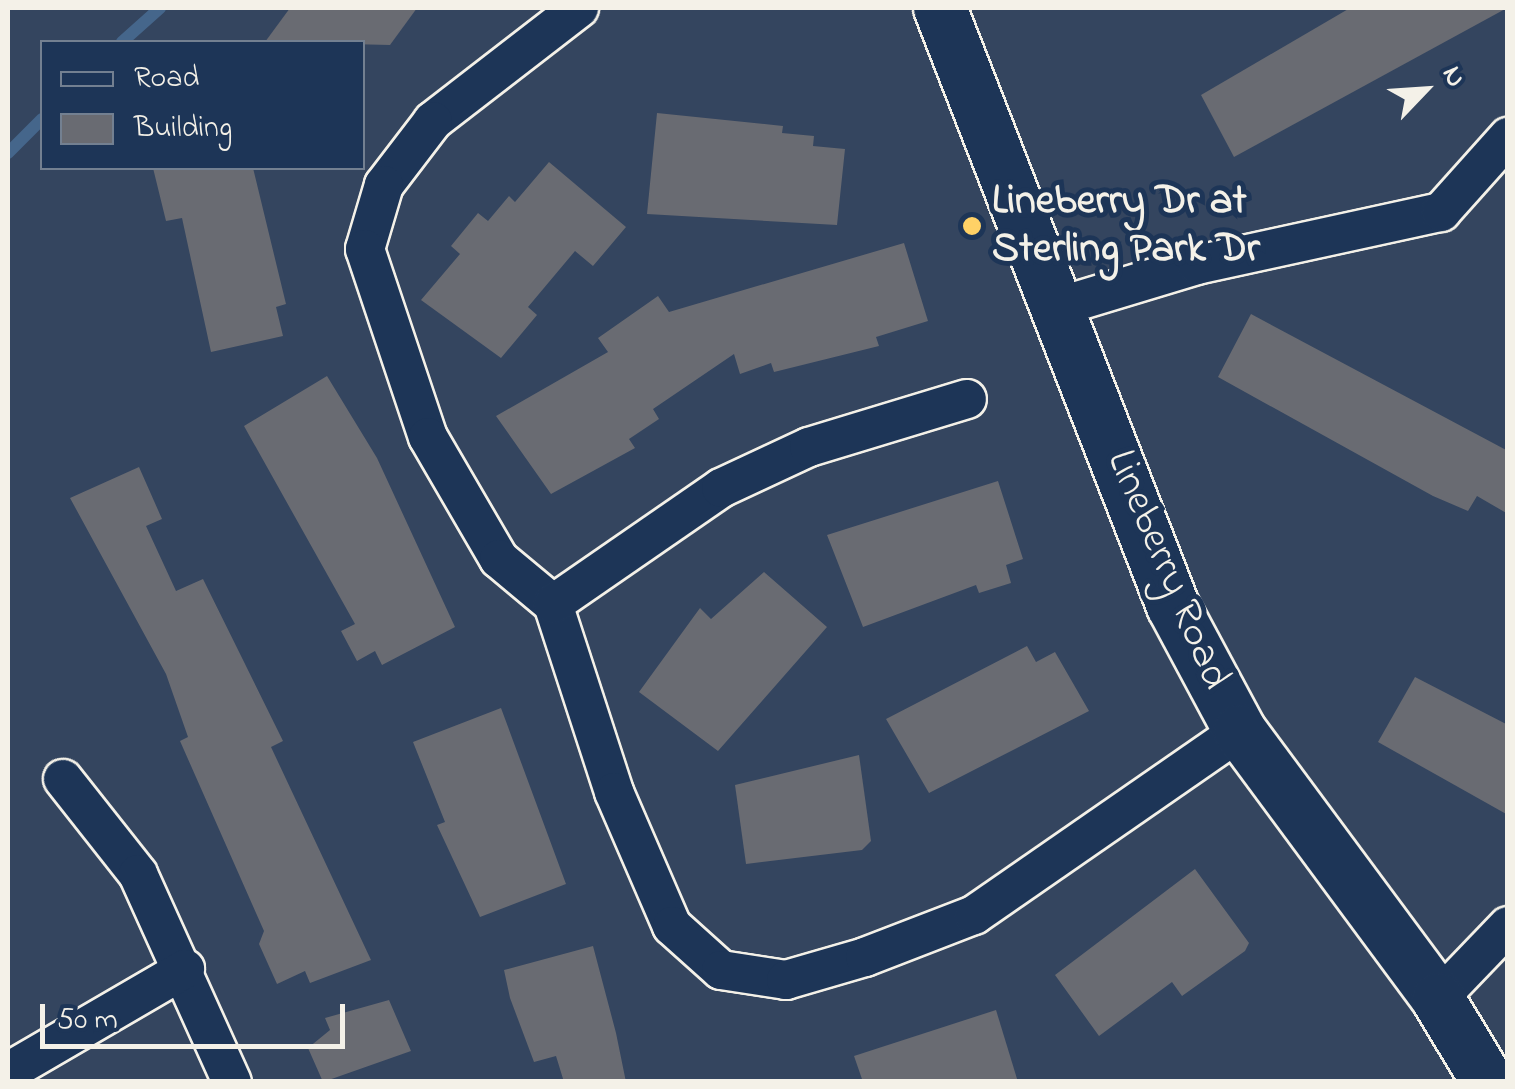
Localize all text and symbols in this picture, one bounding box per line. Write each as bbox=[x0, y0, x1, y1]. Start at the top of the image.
legend bbox=[40, 40, 365, 170]
north arrow bbox=[1375, 40, 1475, 140]
text: Road bbox=[134, 57, 199, 101]
text: N bbox=[1430, 60, 1475, 94]
text: Building bbox=[134, 107, 232, 151]
place label: Lineberry Dr at Sterling Park Dr bbox=[992, 177, 1260, 276]
marker: Lineberry Dr at Sterling Park Dr bbox=[961, 215, 983, 237]
street label: Lineberry Road bbox=[1094, 443, 1240, 697]
scale bar bbox=[45, 984, 350, 1046]
text: 50 m bbox=[57, 999, 118, 1043]

